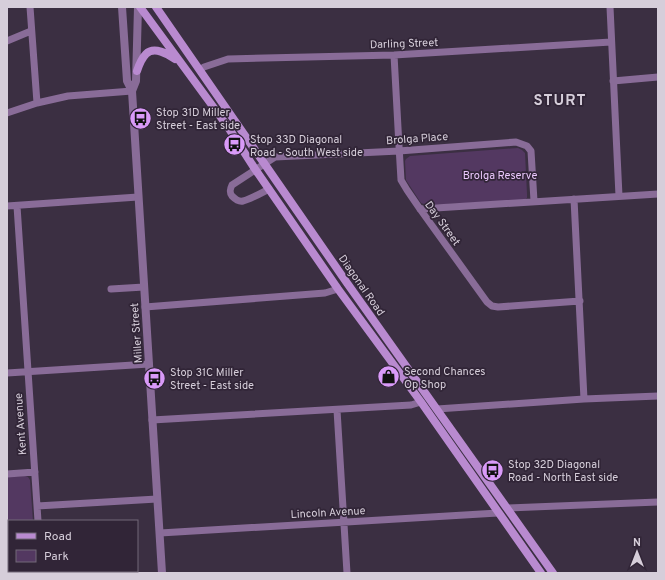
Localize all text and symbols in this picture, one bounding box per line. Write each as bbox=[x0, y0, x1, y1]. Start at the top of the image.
street label: Darling Street bbox=[370, 36, 439, 52]
district label: STURT bbox=[534, 92, 586, 111]
bus stop icon: Stop 31D Miller Street - East side bbox=[127, 105, 153, 131]
place label: Stop 31D Miller Street - East side bbox=[156, 106, 240, 133]
street label: Brolga Place bbox=[386, 130, 449, 148]
bus stop icon: Stop 33D Diagonal Road - South West side bbox=[221, 132, 247, 158]
place label: Stop 33D Diagonal Road - South West side bbox=[250, 133, 363, 160]
park label: Brolga Reserve bbox=[463, 169, 537, 183]
street label: Day Street bbox=[421, 199, 463, 249]
street label: Diagonal Road bbox=[335, 252, 387, 319]
street label: Miller Street bbox=[128, 302, 146, 364]
shop icon: Second Chances Op Shop bbox=[376, 364, 402, 390]
bus stop icon: Stop 31C Miller Street - East side bbox=[142, 365, 168, 391]
place label: Second Chances Op Shop bbox=[404, 365, 486, 392]
place label: Stop 31C Miller Street - East side bbox=[170, 366, 254, 393]
street label: Kent Avenue bbox=[12, 392, 30, 455]
bus stop icon: Stop 32D Diagonal Road - North East side bbox=[479, 457, 505, 483]
place label: Stop 32D Diagonal Road - North East side bbox=[508, 458, 618, 485]
street label: Lincoln Avenue bbox=[290, 504, 366, 522]
legend bbox=[8, 520, 138, 572]
text: Road bbox=[44, 529, 72, 545]
north arrow bbox=[617, 532, 657, 572]
text: N bbox=[633, 536, 641, 550]
text: Park bbox=[44, 549, 69, 565]

